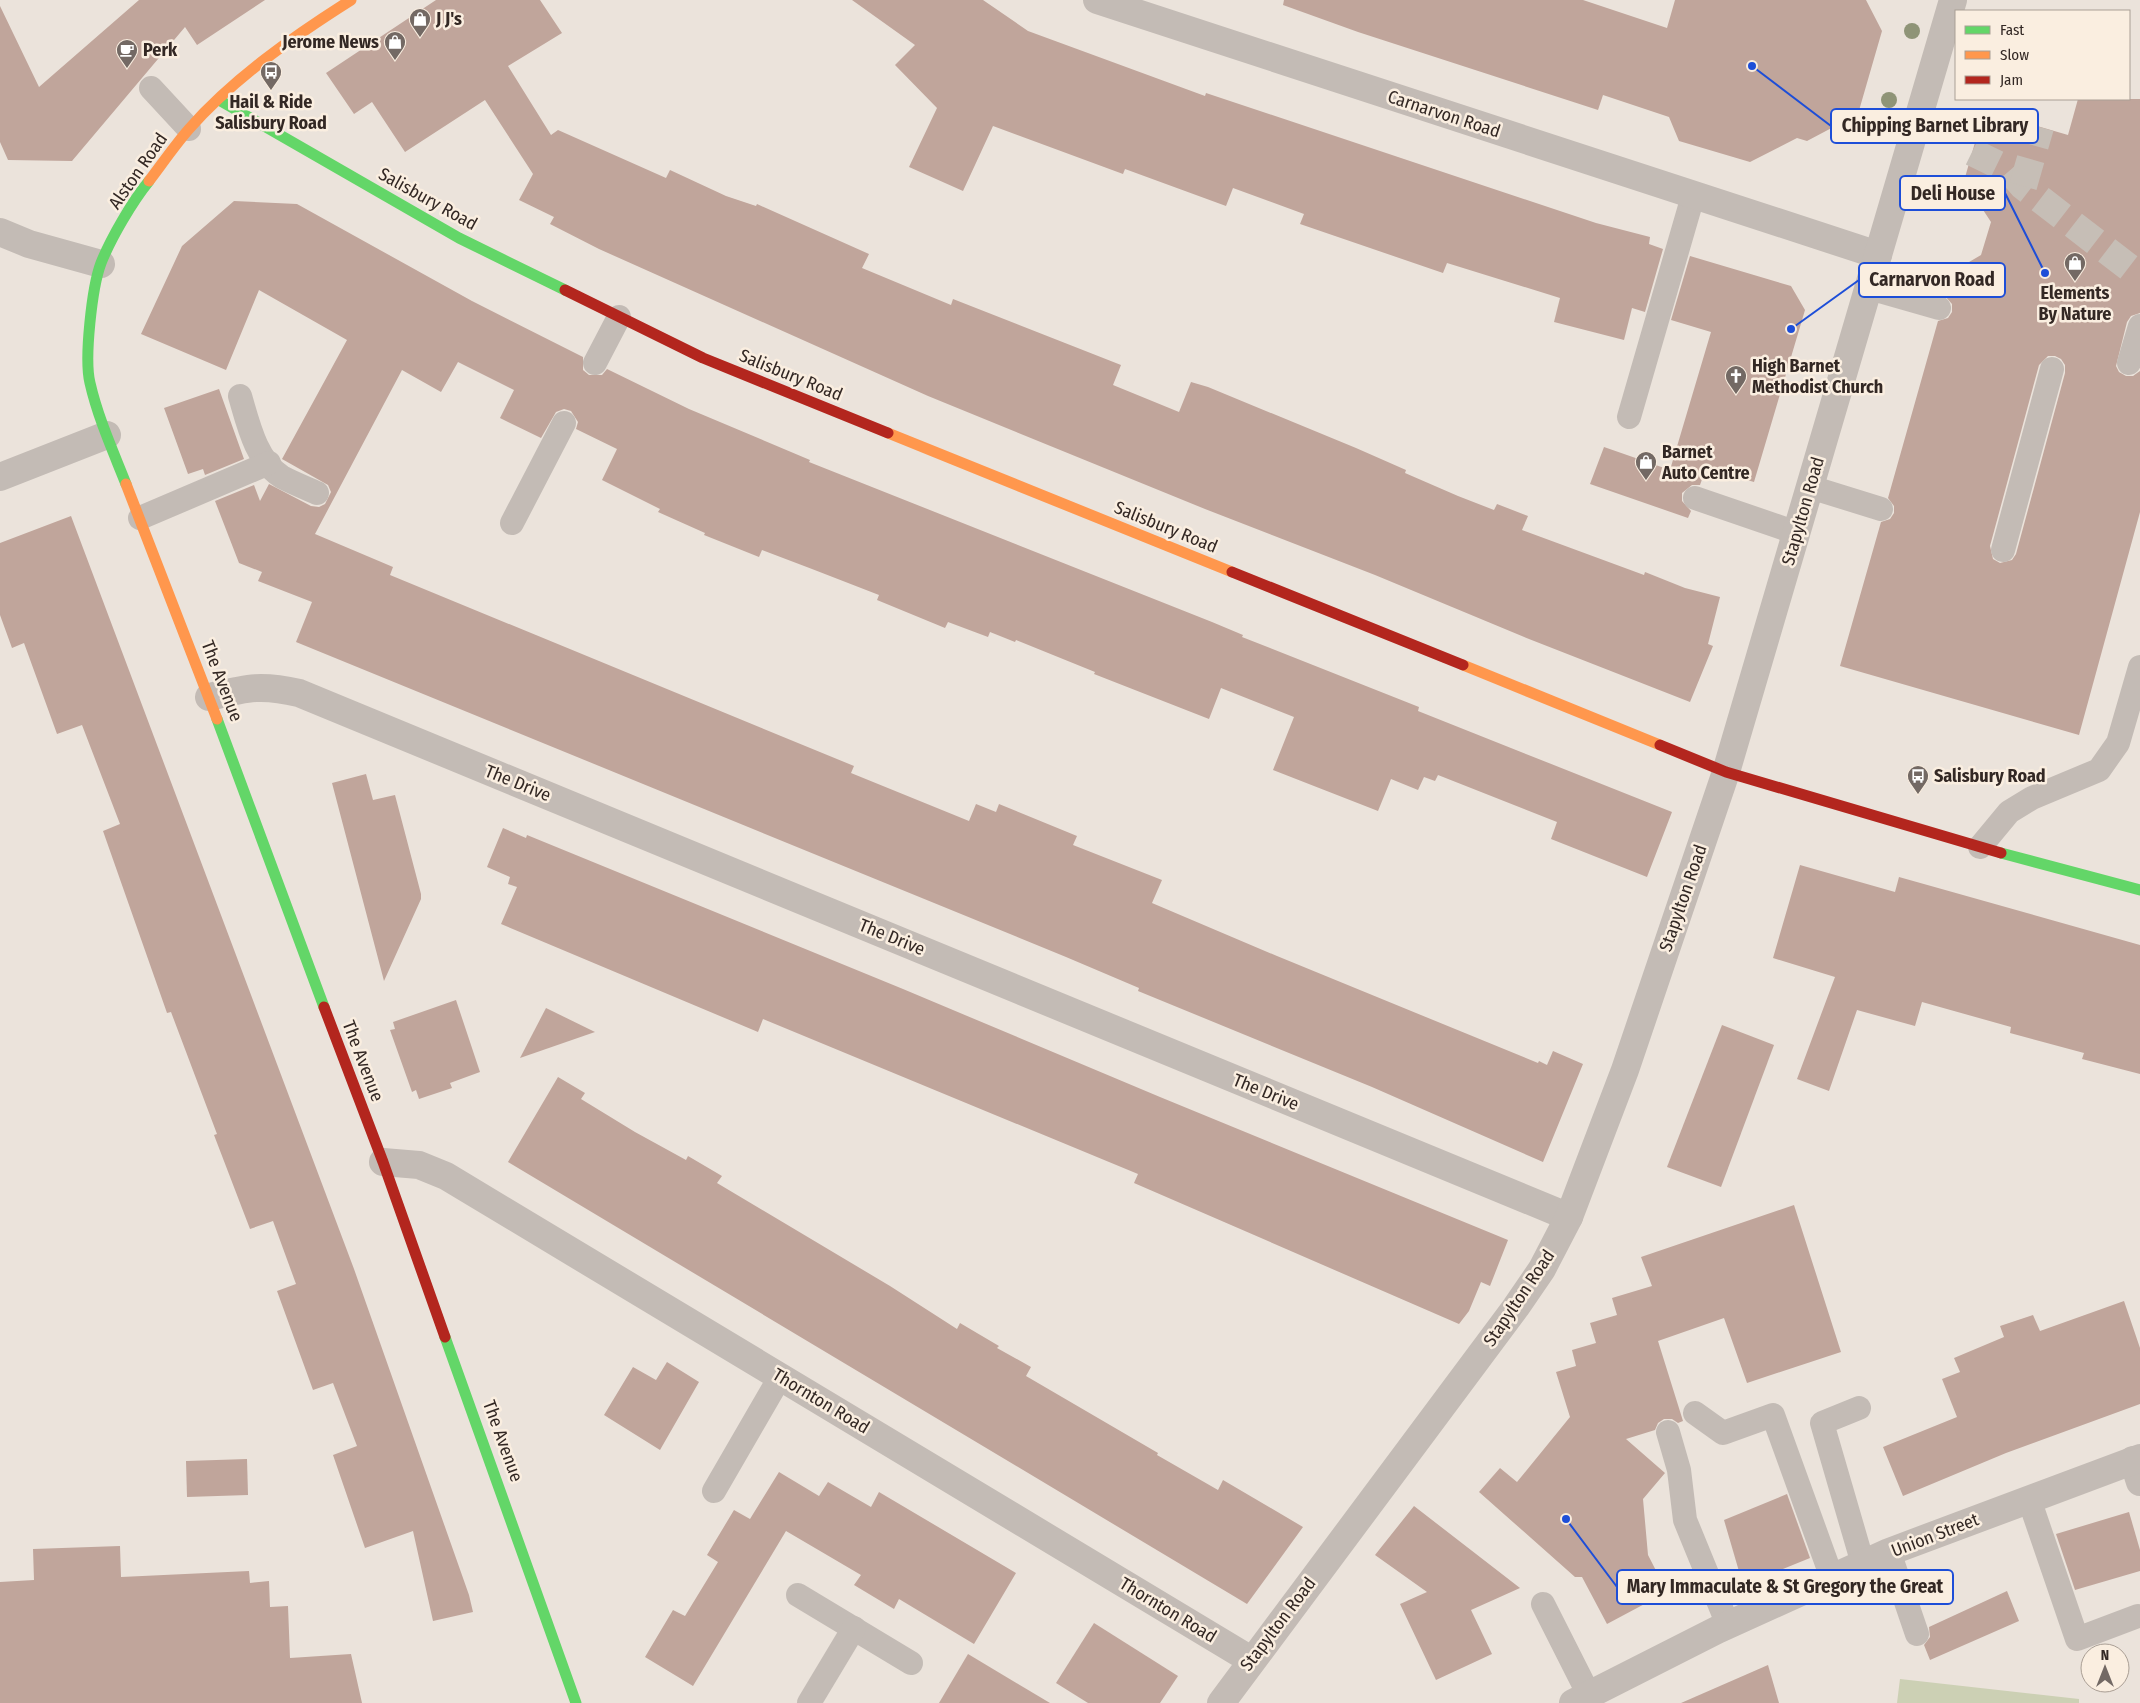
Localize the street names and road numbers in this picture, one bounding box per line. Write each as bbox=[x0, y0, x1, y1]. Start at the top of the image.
street label: Carnarvon Road bbox=[1385, 85, 1503, 143]
street label: Alston Road bbox=[104, 129, 172, 213]
street label: Salisbury Road bbox=[375, 163, 481, 235]
street label: Salisbury Road bbox=[736, 344, 846, 406]
street label: Stapylton Road bbox=[1777, 454, 1829, 568]
street label: Salisbury Road bbox=[1111, 496, 1221, 558]
street label: The Avenue bbox=[196, 637, 248, 725]
street label: The Drive bbox=[482, 760, 554, 806]
street label: Stapylton Road bbox=[1654, 842, 1712, 954]
street label: The Drive bbox=[856, 914, 928, 960]
street label: The Avenue bbox=[337, 1017, 389, 1105]
street label: The Drive bbox=[1230, 1069, 1302, 1115]
street label: Stapylton Road bbox=[1479, 1245, 1559, 1351]
street label: Thornton Road bbox=[769, 1363, 873, 1439]
street label: The Avenue bbox=[478, 1397, 528, 1485]
street label: Union Street bbox=[1888, 1508, 1982, 1562]
street label: Thornton Road bbox=[1116, 1572, 1220, 1648]
street label: Stapylton Road bbox=[1236, 1573, 1320, 1675]

